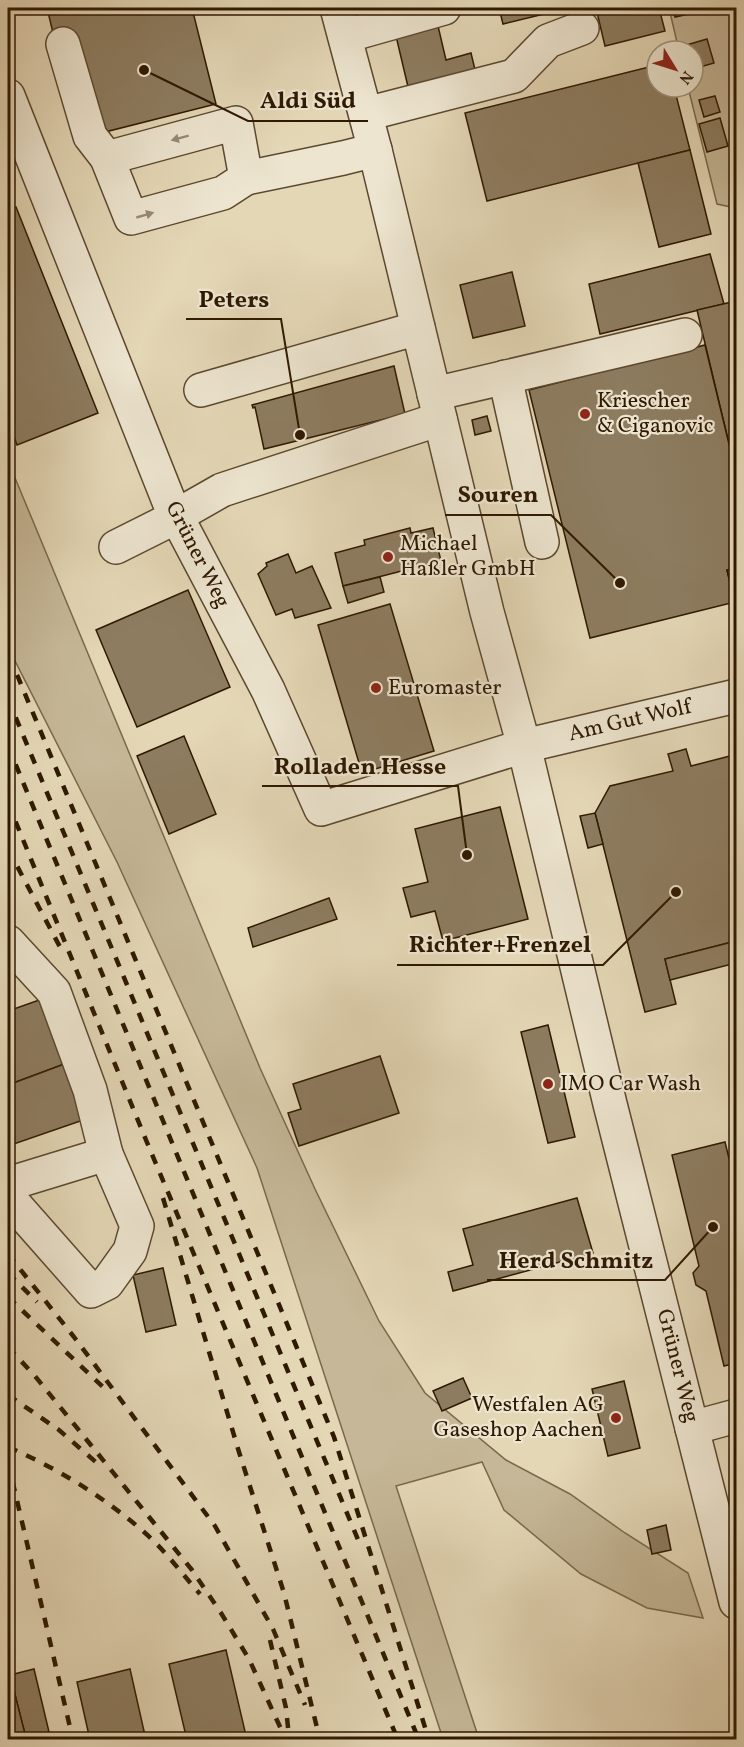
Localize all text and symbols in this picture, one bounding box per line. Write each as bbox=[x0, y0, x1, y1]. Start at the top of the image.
north arrow bbox=[645, 39, 705, 99]
text: N bbox=[673, 66, 697, 89]
callout: Aldi Süd bbox=[248, 79, 368, 121]
text: Aldi Süd bbox=[260, 85, 356, 119]
one-way arrow bbox=[170, 134, 188, 143]
one-way arrow bbox=[136, 210, 154, 219]
callout: Peters bbox=[186, 277, 281, 319]
text: Peters bbox=[199, 284, 269, 318]
place label: Kriescher & Ciganovic bbox=[597, 386, 714, 442]
marker: Kriescher & Ciganovic bbox=[578, 407, 592, 421]
callout: Souren bbox=[445, 473, 551, 515]
text: Souren bbox=[457, 479, 539, 513]
street label: Grüner Weg bbox=[157, 496, 237, 614]
place label: Michael Haßler GmbH bbox=[400, 529, 535, 585]
marker: Michael Haßler GmbH bbox=[381, 550, 395, 564]
place label: Euromaster bbox=[388, 673, 502, 704]
marker: Euromaster bbox=[369, 681, 383, 695]
street label: Am Gut Wolf bbox=[566, 691, 697, 750]
callout: Rolladen Hesse bbox=[262, 744, 458, 786]
text: Rolladen Hesse bbox=[274, 751, 446, 785]
callout: Richter+Frenzel bbox=[397, 923, 603, 965]
text: Richter+Frenzel bbox=[409, 929, 591, 963]
place label: IMO Car Wash bbox=[560, 1069, 701, 1100]
marker: IMO Car Wash bbox=[541, 1077, 555, 1091]
callout: Herd Schmitz bbox=[487, 1238, 665, 1280]
text: Herd Schmitz bbox=[499, 1245, 653, 1279]
street label: Grüner Weg bbox=[648, 1306, 706, 1426]
place label: Westfalen AG Gaseshop Aachen bbox=[433, 1390, 604, 1446]
marker: Westfalen AG Gaseshop Aachen bbox=[609, 1411, 623, 1425]

